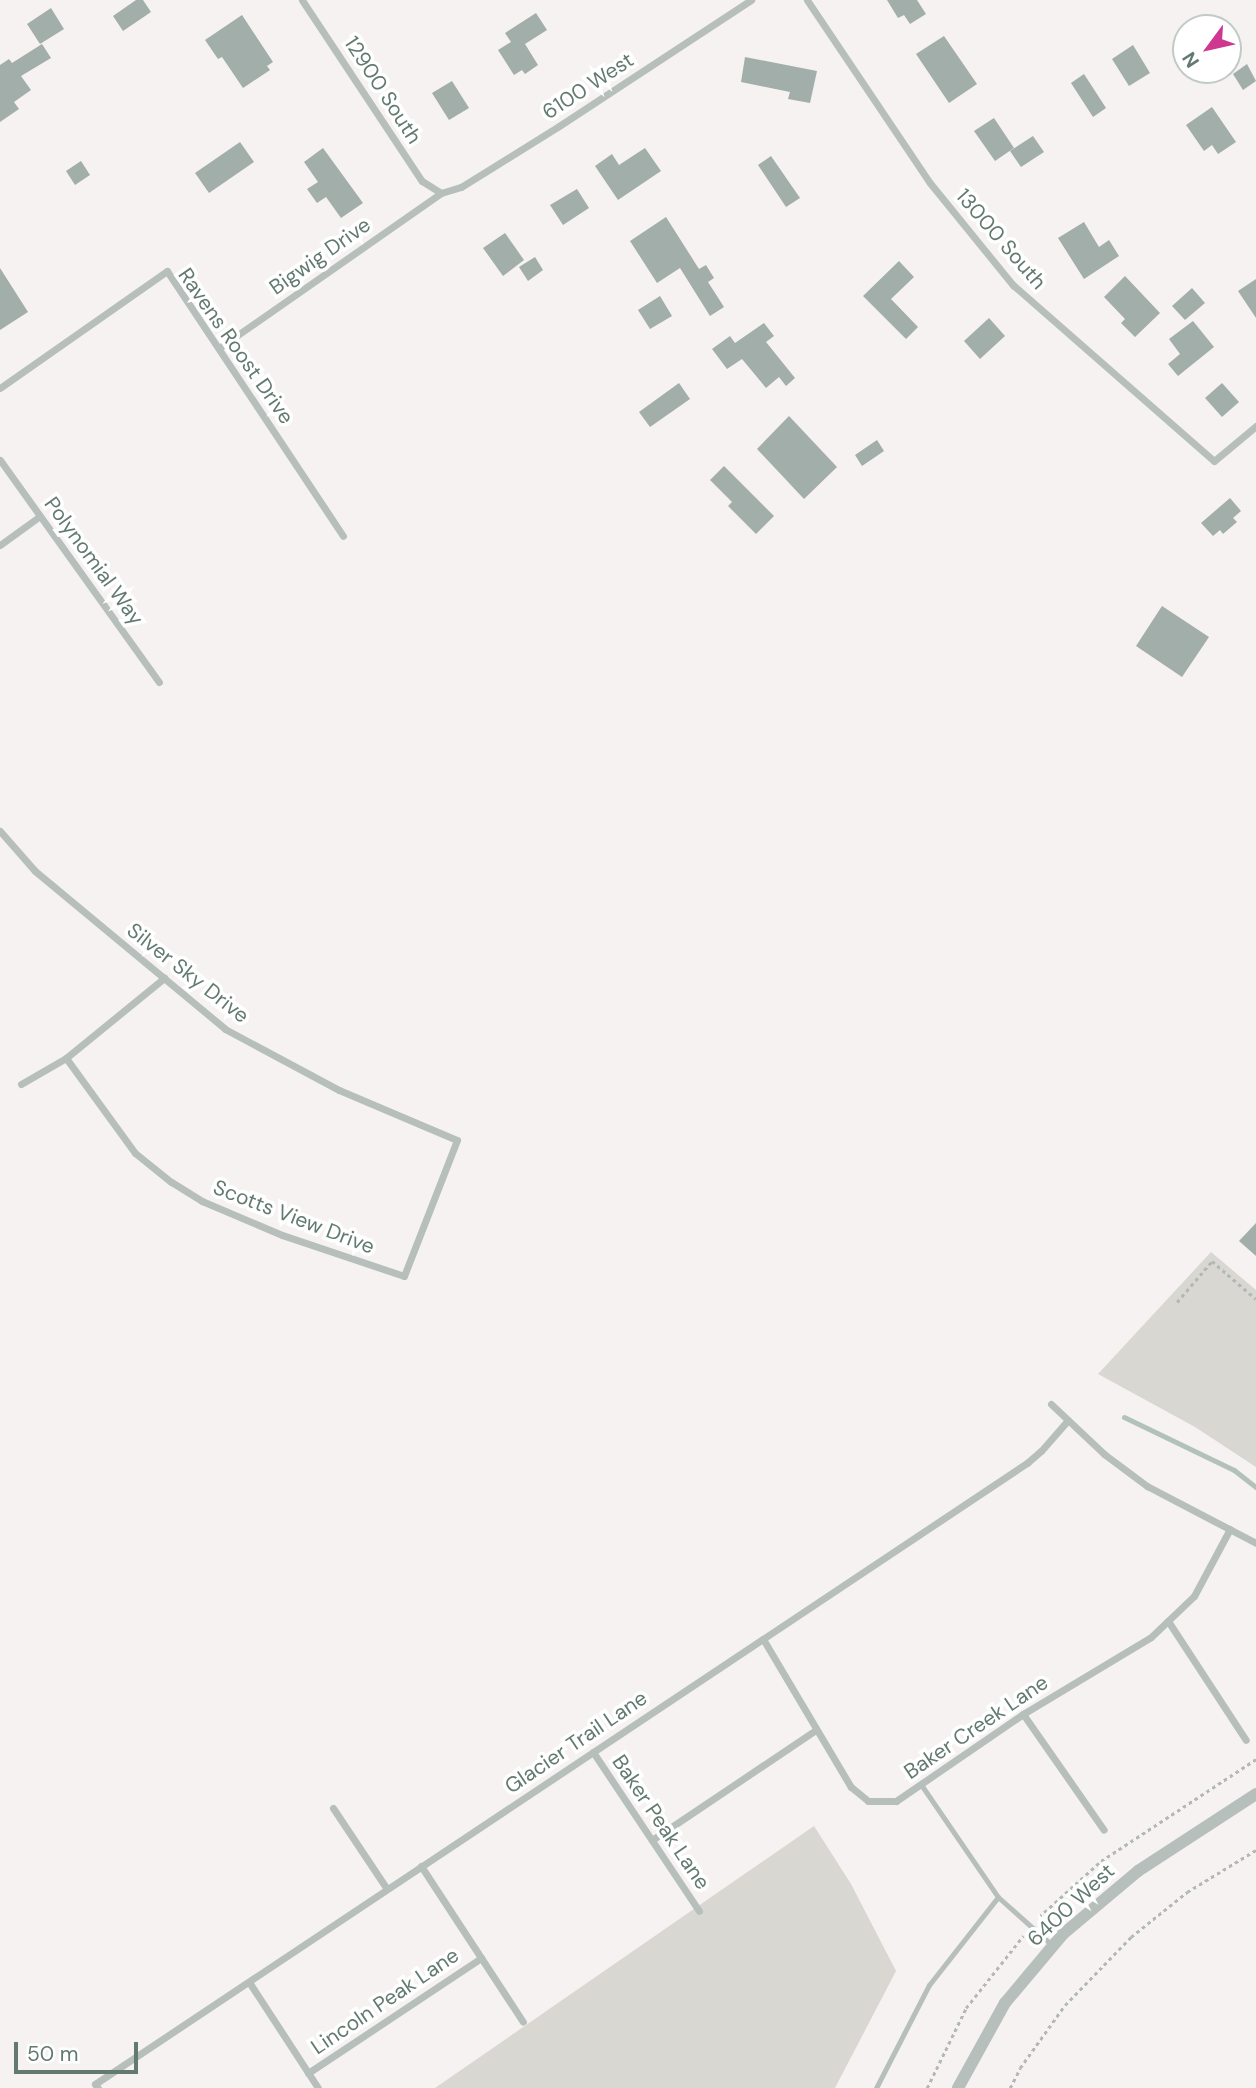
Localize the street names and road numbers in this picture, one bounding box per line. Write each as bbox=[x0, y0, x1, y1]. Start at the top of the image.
street label: 12900 South bbox=[339, 32, 427, 148]
street label: 6100 West bbox=[538, 47, 638, 125]
street label: 13000 South bbox=[951, 184, 1051, 294]
street label: Bigwig Drive bbox=[265, 212, 375, 300]
street label: Ravens Roost Drive bbox=[173, 263, 299, 429]
street label: Polynomial Way bbox=[39, 492, 149, 630]
street label: Silver Sky Drive bbox=[122, 918, 254, 1028]
street label: Scotts View Drive bbox=[210, 1175, 378, 1259]
street label: Baker Creek Lane bbox=[899, 1670, 1053, 1784]
street label: Glacier Trail Lane bbox=[500, 1685, 652, 1799]
street label: Baker Peak Lane bbox=[607, 1750, 715, 1894]
street label: 6400 West bbox=[1022, 1858, 1120, 1952]
street label: Lincoln Peak Lane bbox=[306, 1942, 464, 2060]

